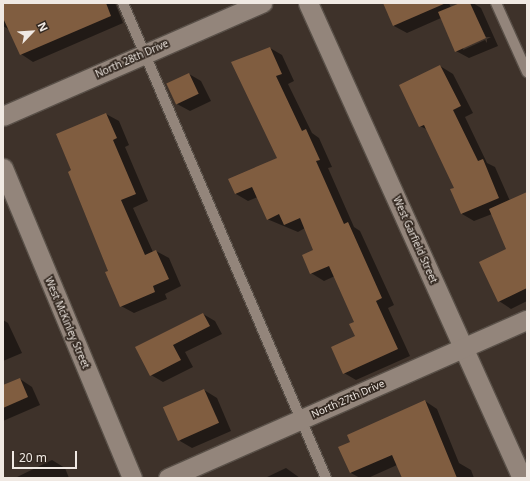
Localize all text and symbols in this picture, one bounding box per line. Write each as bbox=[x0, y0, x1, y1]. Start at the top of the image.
north arrow bbox=[12, 12, 52, 52]
text: N bbox=[35, 19, 52, 34]
street label: North 28th Drive bbox=[94, 38, 170, 80]
street label: West Garfield Street bbox=[390, 195, 440, 285]
street label: West McKinley Street bbox=[42, 275, 92, 371]
street label: North 27th Drive bbox=[310, 378, 386, 420]
scale bar bbox=[14, 443, 79, 469]
text: 20 m bbox=[19, 449, 47, 466]

